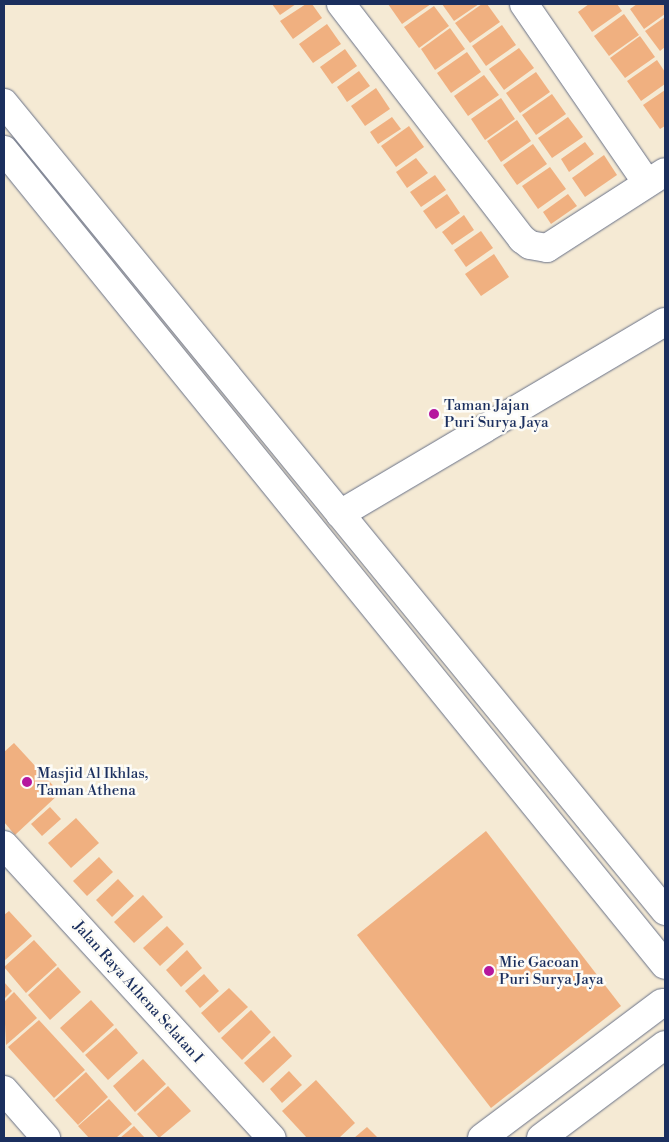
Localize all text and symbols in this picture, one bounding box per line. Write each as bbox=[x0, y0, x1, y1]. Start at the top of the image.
place label: Taman Jajan Puri Surya Jaya bbox=[444, 396, 548, 431]
marker: Taman Jajan Puri Surya Jaya bbox=[428, 408, 440, 420]
place label: Masjid Al Ikhlas, Taman Athena bbox=[37, 764, 148, 799]
marker: Masjid Al Ikhlas, Taman Athena bbox=[21, 776, 33, 788]
street label: Jalan Raya Athena Selatan I bbox=[69, 917, 207, 1067]
place label: Mie Gacoan Puri Surya Jaya bbox=[499, 953, 603, 988]
marker: Mie Gacoan Puri Surya Jaya bbox=[483, 965, 495, 977]

